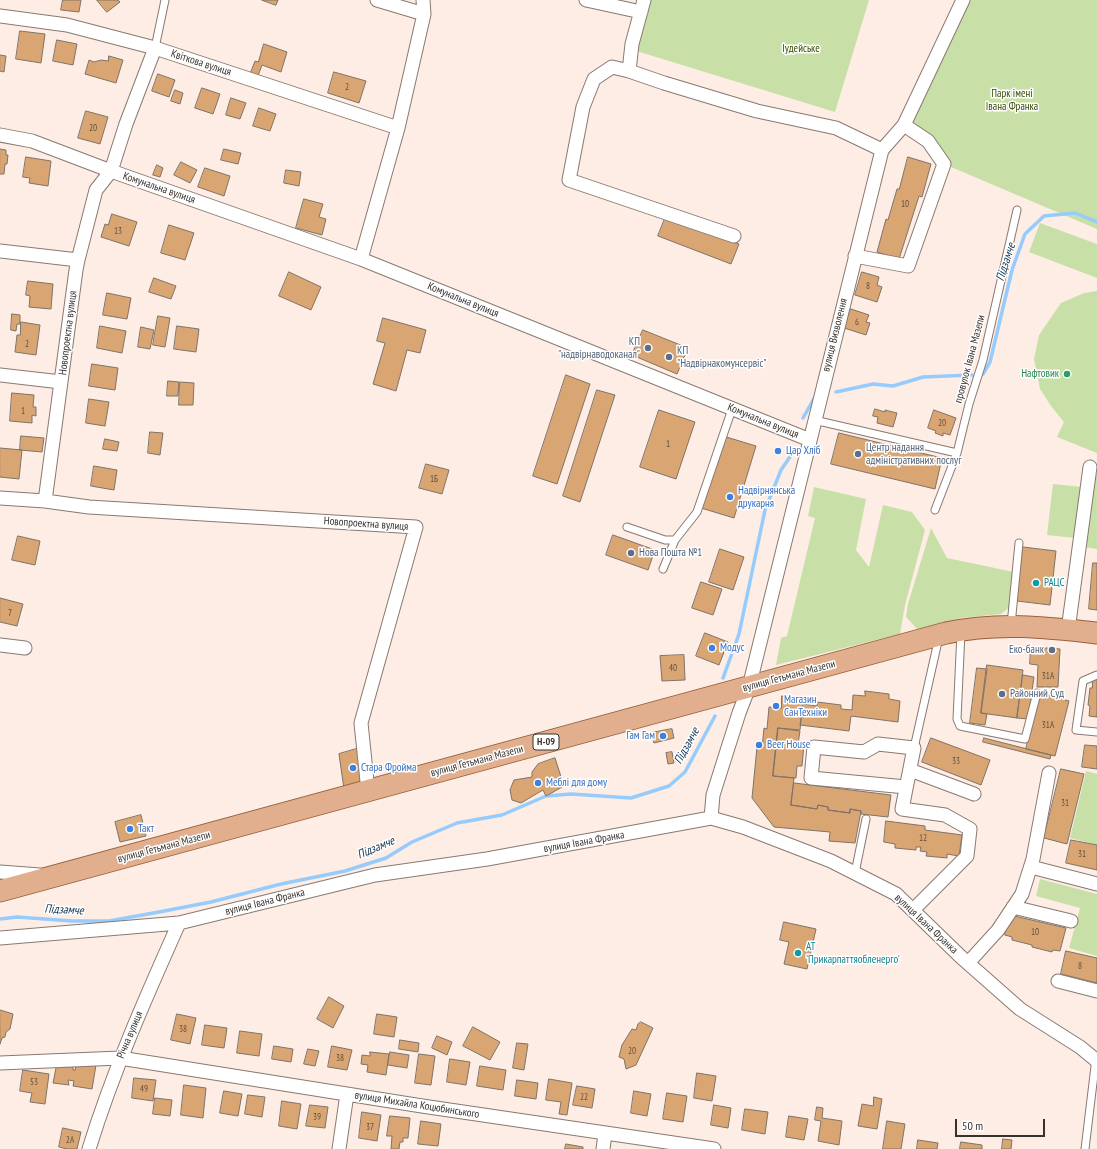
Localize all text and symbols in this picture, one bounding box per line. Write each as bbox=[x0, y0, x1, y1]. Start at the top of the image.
park label: Іудейське bbox=[782, 42, 820, 56]
street label: Квіткова вулиця bbox=[169, 47, 233, 79]
house number: 2 bbox=[345, 82, 349, 92]
park label: Парк імені Івана Франка bbox=[986, 87, 1038, 113]
house number: 20 bbox=[89, 123, 97, 133]
street label: Комунальна вулиця bbox=[121, 169, 197, 207]
house number: 10 bbox=[901, 199, 909, 209]
house number: 13 bbox=[114, 226, 122, 236]
water label: Підзамче bbox=[993, 241, 1019, 283]
street label: Комунальна вулиця bbox=[425, 280, 501, 320]
house number: 8 bbox=[866, 281, 870, 291]
street label: Новопроектна вулиця bbox=[56, 290, 80, 376]
street label: вулиця Визволення bbox=[820, 297, 850, 373]
street label: провулок Івана Мазепи bbox=[952, 313, 988, 405]
house number: 6 bbox=[855, 317, 859, 327]
place label: КП "надвірнаводоканал" bbox=[558, 335, 640, 361]
house number: 2 bbox=[25, 339, 29, 349]
marker: КП "надвірнаводоканал" bbox=[643, 343, 653, 353]
place label: КП "Надвірнакомунсервіс" bbox=[677, 344, 766, 370]
marker: КП "Надвірнакомунсервіс" bbox=[664, 352, 674, 362]
place label: Нафтовик bbox=[1021, 367, 1059, 381]
marker: Нафтовик bbox=[1062, 369, 1072, 379]
street label: Комунальна вулиця bbox=[725, 401, 801, 441]
house number: 1 bbox=[21, 406, 25, 416]
house number: 20 bbox=[938, 418, 946, 428]
house number: 1 bbox=[666, 439, 670, 449]
place label: Центр надання адміністративних послуг bbox=[866, 441, 961, 467]
place label: Цар Хліб bbox=[786, 444, 821, 458]
marker: Цар Хліб bbox=[773, 446, 783, 456]
marker: Центр надання адміністративних послуг bbox=[853, 449, 863, 459]
house number: 1Б bbox=[430, 474, 438, 484]
place label: Надвірнянська друкарня bbox=[738, 484, 795, 510]
marker: Надвірнянська друкарня bbox=[725, 492, 735, 502]
street label: Новопроектна вулиця bbox=[323, 514, 409, 534]
place label: Нова Пошта №1 bbox=[639, 546, 702, 560]
marker: Нова Пошта №1 bbox=[626, 548, 636, 558]
place label: РАЦС bbox=[1044, 576, 1064, 590]
marker: РАЦС bbox=[1031, 578, 1041, 588]
house number: 7 bbox=[8, 608, 12, 618]
place label: Модус bbox=[720, 641, 745, 655]
marker: Модус bbox=[707, 643, 717, 653]
place label: Еко-банк bbox=[1009, 643, 1044, 657]
marker: Еко-банк bbox=[1047, 645, 1057, 655]
street label: вулиця Гетьмана Мазепи bbox=[741, 657, 837, 695]
house number: 40 bbox=[669, 663, 677, 673]
house number: 31А bbox=[1042, 671, 1054, 681]
place label: Районний Суд bbox=[1010, 687, 1064, 701]
marker: Районний Суд bbox=[997, 689, 1007, 699]
place label: Магазин СанТехніки bbox=[784, 693, 827, 719]
marker: Магазин СанТехніки bbox=[771, 701, 781, 711]
house number: 31А bbox=[1042, 720, 1054, 730]
water label: Підзамче bbox=[671, 725, 703, 767]
place label: Гам Гам bbox=[627, 729, 655, 743]
marker: Гам Гам bbox=[658, 731, 668, 741]
road number: Н-09 bbox=[533, 734, 559, 750]
place label: Beer House bbox=[767, 738, 810, 752]
marker: Beer House bbox=[754, 740, 764, 750]
street label: вулиця Гетьмана Мазепи bbox=[429, 742, 525, 780]
house number: 33 bbox=[952, 756, 960, 766]
place label: Стара Фройма bbox=[361, 761, 416, 775]
marker: Стара Фройма bbox=[348, 763, 358, 773]
place label: Меблі для дому bbox=[546, 776, 607, 790]
marker: Меблі для дому bbox=[533, 778, 543, 788]
house number: 31 bbox=[1061, 798, 1069, 808]
place label: Такт bbox=[138, 822, 154, 836]
marker: Такт bbox=[125, 824, 135, 834]
street label: вулиця Гетьмана Мазепи bbox=[116, 828, 212, 866]
street label: вулиця Івана Франка bbox=[543, 828, 625, 856]
house number: 12 bbox=[919, 833, 927, 843]
water label: Підзамче bbox=[355, 834, 397, 862]
house number: 31 bbox=[1078, 849, 1086, 859]
street label: вулиця Івана Франка bbox=[224, 886, 306, 918]
street label: вулиця Івана Франка bbox=[892, 891, 960, 957]
water label: Підзамче bbox=[44, 902, 84, 918]
house number: 10 bbox=[1031, 927, 1039, 937]
place label: АТ 'Прикарпаттяобленерго' bbox=[806, 940, 900, 966]
marker: АТ 'Прикарпаттяобленерго' bbox=[793, 948, 803, 958]
house number: 8 bbox=[1078, 961, 1082, 971]
street label: Річна вулиця bbox=[114, 1009, 146, 1061]
house number: 38 bbox=[179, 1024, 187, 1034]
house number: 20 bbox=[628, 1046, 636, 1056]
house number: 38 bbox=[336, 1053, 344, 1063]
house number: 53 bbox=[30, 1077, 38, 1087]
house number: 49 bbox=[140, 1084, 148, 1094]
street label: вулиця Михайла Коцюбинського bbox=[354, 1089, 480, 1121]
house number: 22 bbox=[580, 1092, 588, 1102]
scale bar bbox=[957, 1111, 1047, 1137]
house number: 39 bbox=[313, 1112, 321, 1122]
text: 50 m bbox=[962, 1118, 983, 1133]
house number: 37 bbox=[366, 1122, 374, 1132]
house number: 2А bbox=[66, 1135, 74, 1145]

